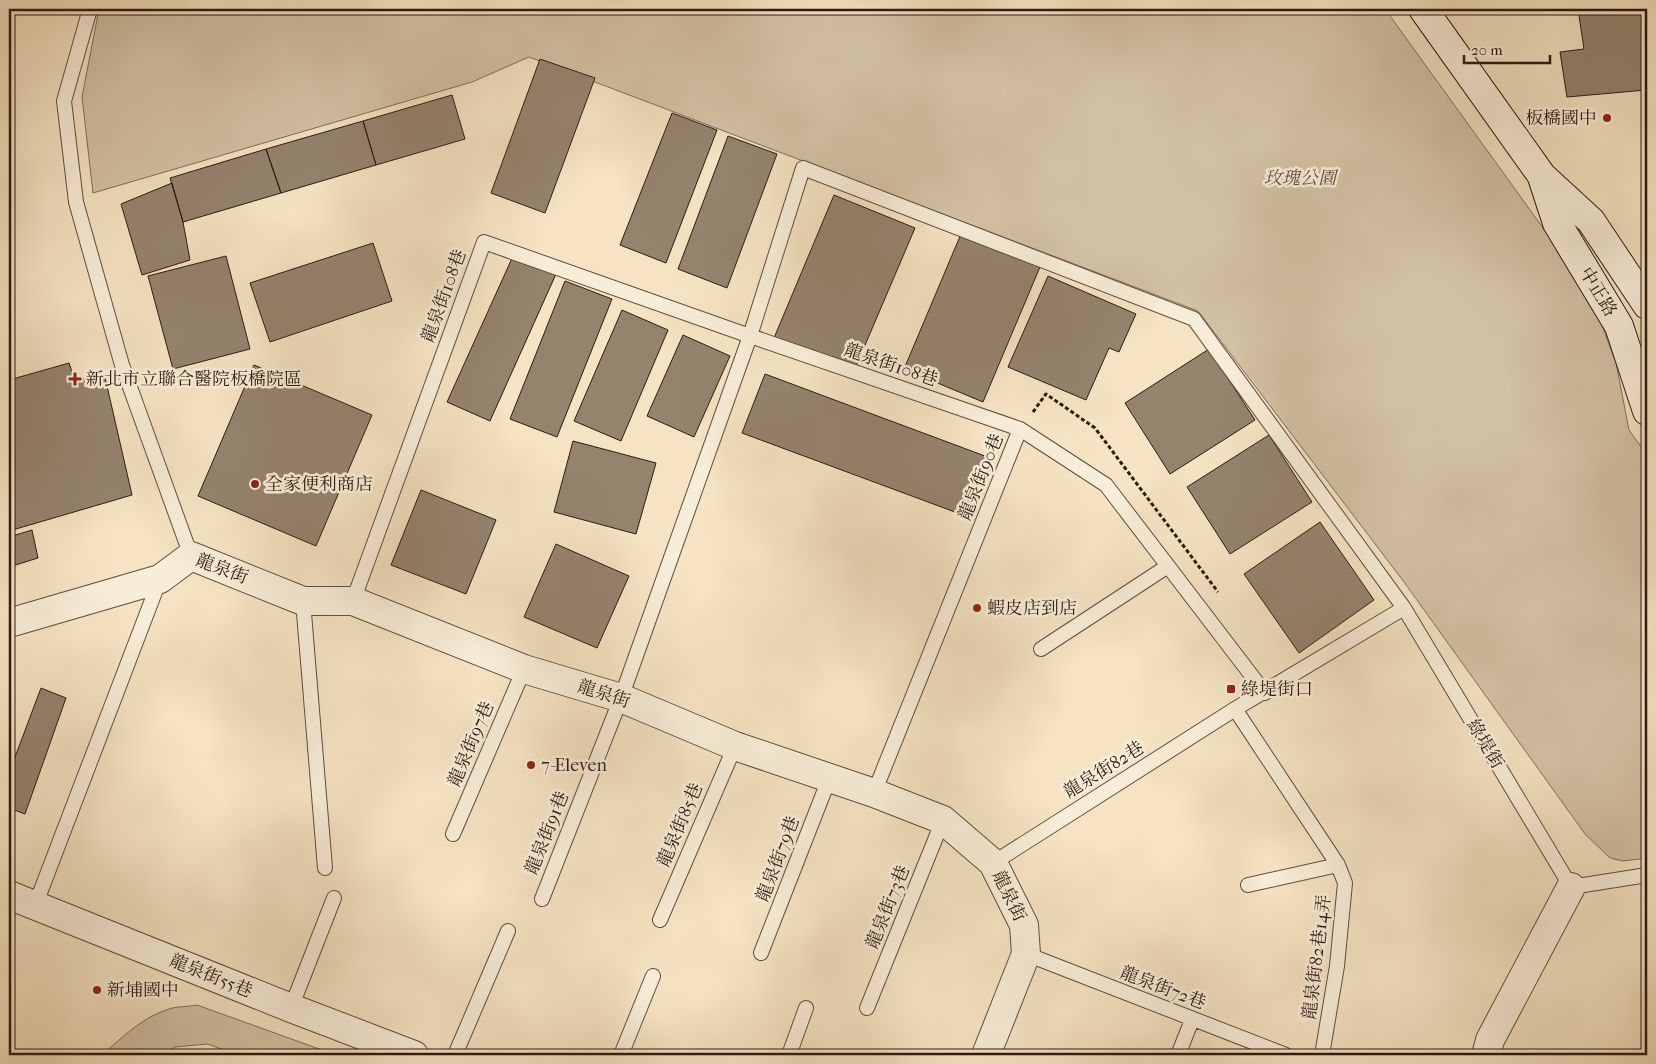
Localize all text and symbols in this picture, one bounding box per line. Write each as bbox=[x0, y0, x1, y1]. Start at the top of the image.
scale bar bbox=[1464, 32, 1550, 64]
text: 20 m bbox=[1471, 41, 1503, 59]
place label: 板橋國中 bbox=[1525, 108, 1597, 129]
marker: 板橋國中 bbox=[1601, 112, 1613, 124]
park label: 玫瑰公園 bbox=[1264, 168, 1339, 189]
street label: 龍泉街108巷 bbox=[417, 247, 471, 345]
street label: 中正路 bbox=[1575, 263, 1621, 321]
street label: 龍泉街108巷 bbox=[842, 339, 940, 391]
place label: 新北市立聯合醫院板橋院區 bbox=[86, 369, 302, 390]
marker: 新北市立聯合醫院板橋院區 bbox=[68, 372, 82, 386]
street label: 龍泉街90巷 bbox=[954, 431, 1008, 523]
place label: 全家便利商店 bbox=[265, 474, 373, 495]
marker: 全家便利商店 bbox=[249, 478, 261, 490]
street label: 龍泉街 bbox=[193, 550, 251, 588]
place label: 蝦皮店到店 bbox=[987, 598, 1077, 619]
marker: 蝦皮店到店 bbox=[971, 602, 983, 614]
street label: 龍泉街 bbox=[575, 676, 633, 712]
place label: 綠堤街口 bbox=[1241, 679, 1313, 700]
marker: 綠堤街口 bbox=[1225, 683, 1237, 695]
street label: 龍泉街97巷 bbox=[444, 698, 498, 790]
street label: 綠堤街 bbox=[1462, 715, 1508, 773]
street label: 龍泉街82巷 bbox=[1060, 737, 1148, 803]
place label: 7-Eleven bbox=[541, 755, 607, 776]
marker: 7-Eleven bbox=[525, 759, 537, 771]
street label: 龍泉街85巷 bbox=[653, 780, 707, 870]
street label: 龍泉街91巷 bbox=[521, 788, 573, 878]
street label: 龍泉街79巷 bbox=[752, 813, 804, 905]
street label: 龍泉街73巷 bbox=[862, 862, 914, 952]
street label: 龍泉街 bbox=[988, 867, 1030, 925]
street label: 龍泉街82巷14弄 bbox=[1299, 894, 1335, 1020]
street label: 龍泉街55巷 bbox=[167, 950, 255, 1002]
street label: 龍泉街72巷 bbox=[1117, 962, 1209, 1014]
place label: 新埔國中 bbox=[107, 980, 179, 1001]
marker: 新埔國中 bbox=[91, 984, 103, 996]

